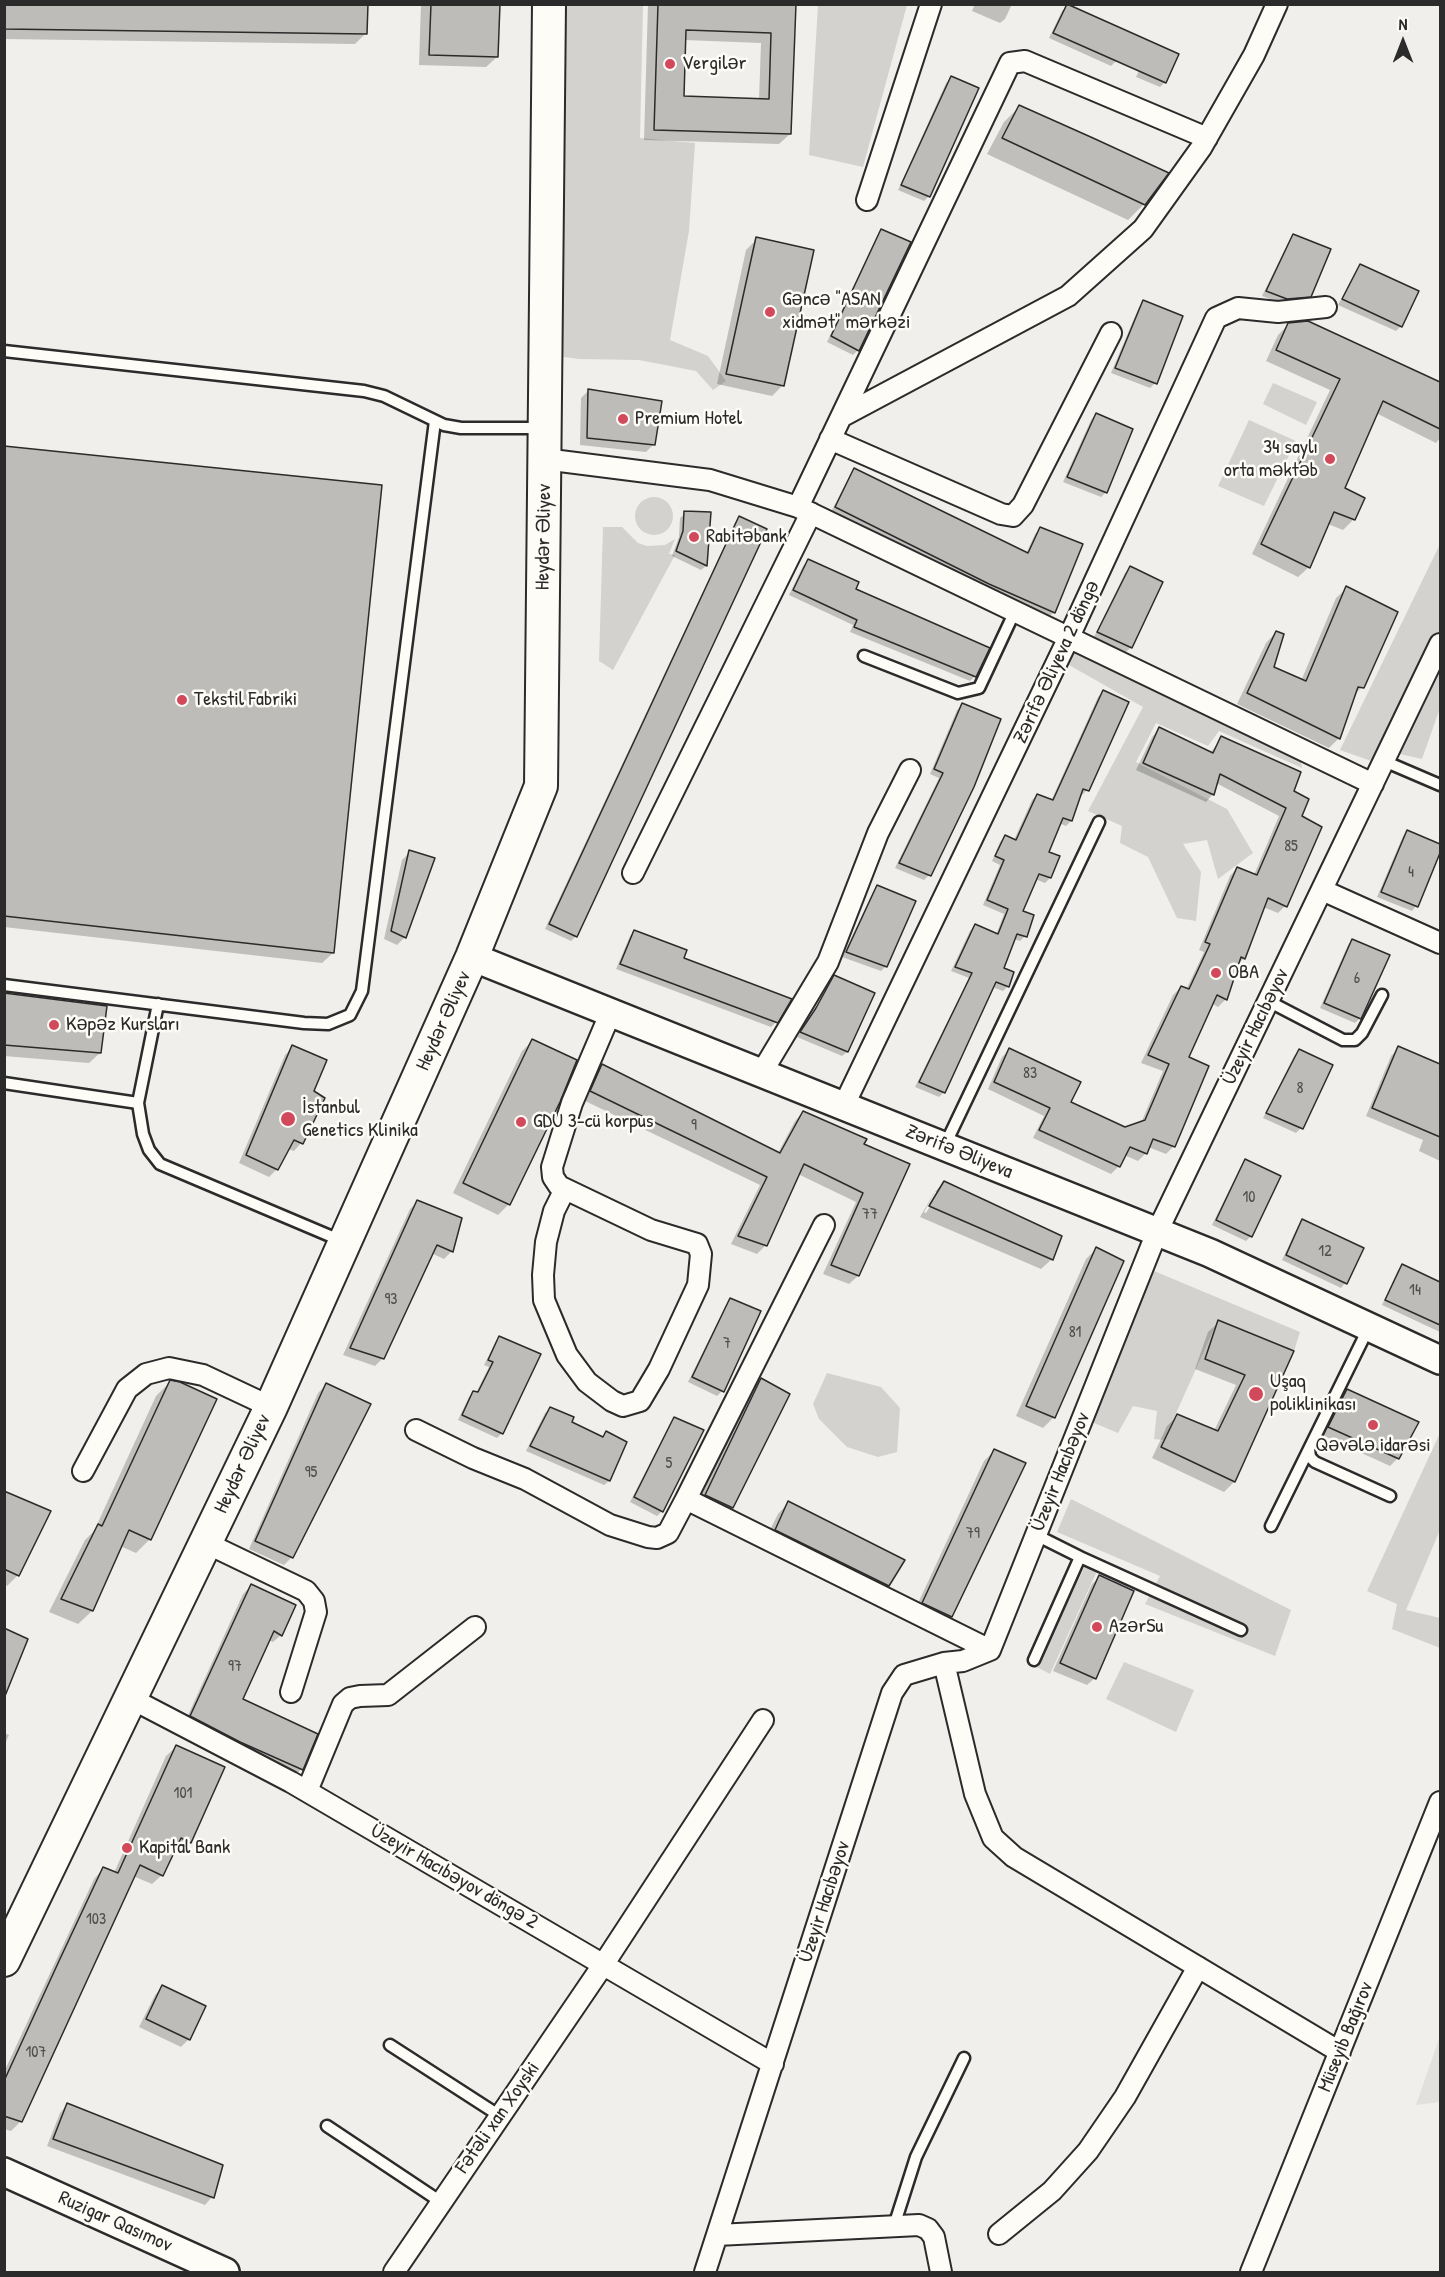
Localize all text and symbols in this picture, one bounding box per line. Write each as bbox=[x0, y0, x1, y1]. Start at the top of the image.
north arrow bbox=[1373, 12, 1433, 72]
text: N bbox=[1399, 13, 1407, 35]
place label: Vergilər bbox=[682, 52, 746, 76]
marker: Vergilər bbox=[663, 57, 677, 71]
place label: Gəncə "ASAN xidmət" mərkəzi bbox=[782, 288, 910, 335]
marker: Gəncə "ASAN xidmət" mərkəzi bbox=[763, 305, 777, 319]
place label: Premium Hotel bbox=[635, 407, 742, 431]
marker: Premium Hotel bbox=[616, 412, 630, 426]
place label: 34 saylı orta məktəb bbox=[1224, 436, 1318, 483]
marker: 34 saylı orta məktəb bbox=[1323, 452, 1337, 466]
street label: Heydər Əliyev bbox=[531, 484, 557, 590]
place label: Rabitəbank bbox=[706, 525, 787, 549]
marker: Rabitəbank bbox=[687, 530, 701, 544]
street label: Zərifə Əliyeva 2 döngə bbox=[1009, 577, 1105, 747]
place label: Tekstil Fabriki bbox=[194, 688, 297, 712]
marker: Tekstil Fabriki bbox=[175, 693, 189, 707]
house number: 85 bbox=[1284, 837, 1298, 857]
house number: 4 bbox=[1408, 863, 1414, 883]
place label: OBA bbox=[1228, 961, 1259, 985]
street label: Üzeyir Hacıbəyov bbox=[1218, 965, 1294, 1089]
marker: OBA bbox=[1209, 966, 1223, 980]
street label: Heydər Əliyev bbox=[411, 968, 477, 1074]
house number: 6 bbox=[1354, 969, 1360, 989]
place label: Kəpəz Kursları bbox=[66, 1013, 180, 1037]
marker: Kəpəz Kursları bbox=[47, 1018, 61, 1032]
house number: 83 bbox=[1023, 1064, 1037, 1084]
house number: 8 bbox=[1297, 1079, 1303, 1099]
place label: İstanbul Genetics Klinika bbox=[302, 1096, 418, 1143]
marker: İstanbul Genetics Klinika bbox=[279, 1110, 297, 1128]
place label: GDU 3-cü korpus bbox=[533, 1110, 653, 1134]
marker: GDU 3-cü korpus bbox=[514, 1115, 528, 1129]
house number: 9 bbox=[691, 1116, 697, 1136]
street label: Zərifə Əliyeva bbox=[902, 1120, 1016, 1184]
house number: 10 bbox=[1243, 1188, 1255, 1208]
house number: 77 bbox=[862, 1205, 878, 1225]
house number: 12 bbox=[1318, 1242, 1332, 1262]
house number: 14 bbox=[1409, 1281, 1421, 1301]
house number: 93 bbox=[384, 1290, 398, 1310]
house number: 81 bbox=[1069, 1323, 1081, 1343]
house number: 7 bbox=[723, 1334, 731, 1354]
place label: Uşaq poliklinikası bbox=[1270, 1370, 1356, 1417]
marker: Uşaq poliklinikası bbox=[1247, 1385, 1265, 1403]
street label: Üzeyir Hacıbəyov bbox=[1026, 1409, 1096, 1535]
street label: Heydər Əliyev bbox=[210, 1411, 276, 1517]
marker: Qəvələ idarəsi bbox=[1366, 1418, 1380, 1432]
place label: Qəvələ idarəsi bbox=[1315, 1434, 1431, 1458]
house number: 5 bbox=[666, 1454, 672, 1474]
house number: 95 bbox=[305, 1463, 317, 1483]
house number: 79 bbox=[966, 1524, 980, 1544]
place label: AzərSu bbox=[1109, 1615, 1163, 1639]
marker: AzərSu bbox=[1090, 1620, 1104, 1634]
house number: 97 bbox=[228, 1657, 242, 1677]
house number: 101 bbox=[174, 1784, 192, 1804]
street label: Üzeyir Hacıbəyov döngə 2 bbox=[366, 1819, 542, 1935]
place label: Kapital Bank bbox=[139, 1836, 230, 1860]
street label: Üzeyir Hacıbəyov bbox=[794, 1838, 856, 1966]
marker: Kapital Bank bbox=[120, 1841, 134, 1855]
house number: 103 bbox=[86, 1910, 106, 1930]
street label: Müseyib Bağırov bbox=[1313, 1979, 1379, 2095]
house number: 107 bbox=[26, 2043, 46, 2063]
street label: Fətəli xan Xoyski bbox=[451, 2058, 545, 2178]
street label: Ruzigar Qasımov bbox=[54, 2186, 176, 2258]

